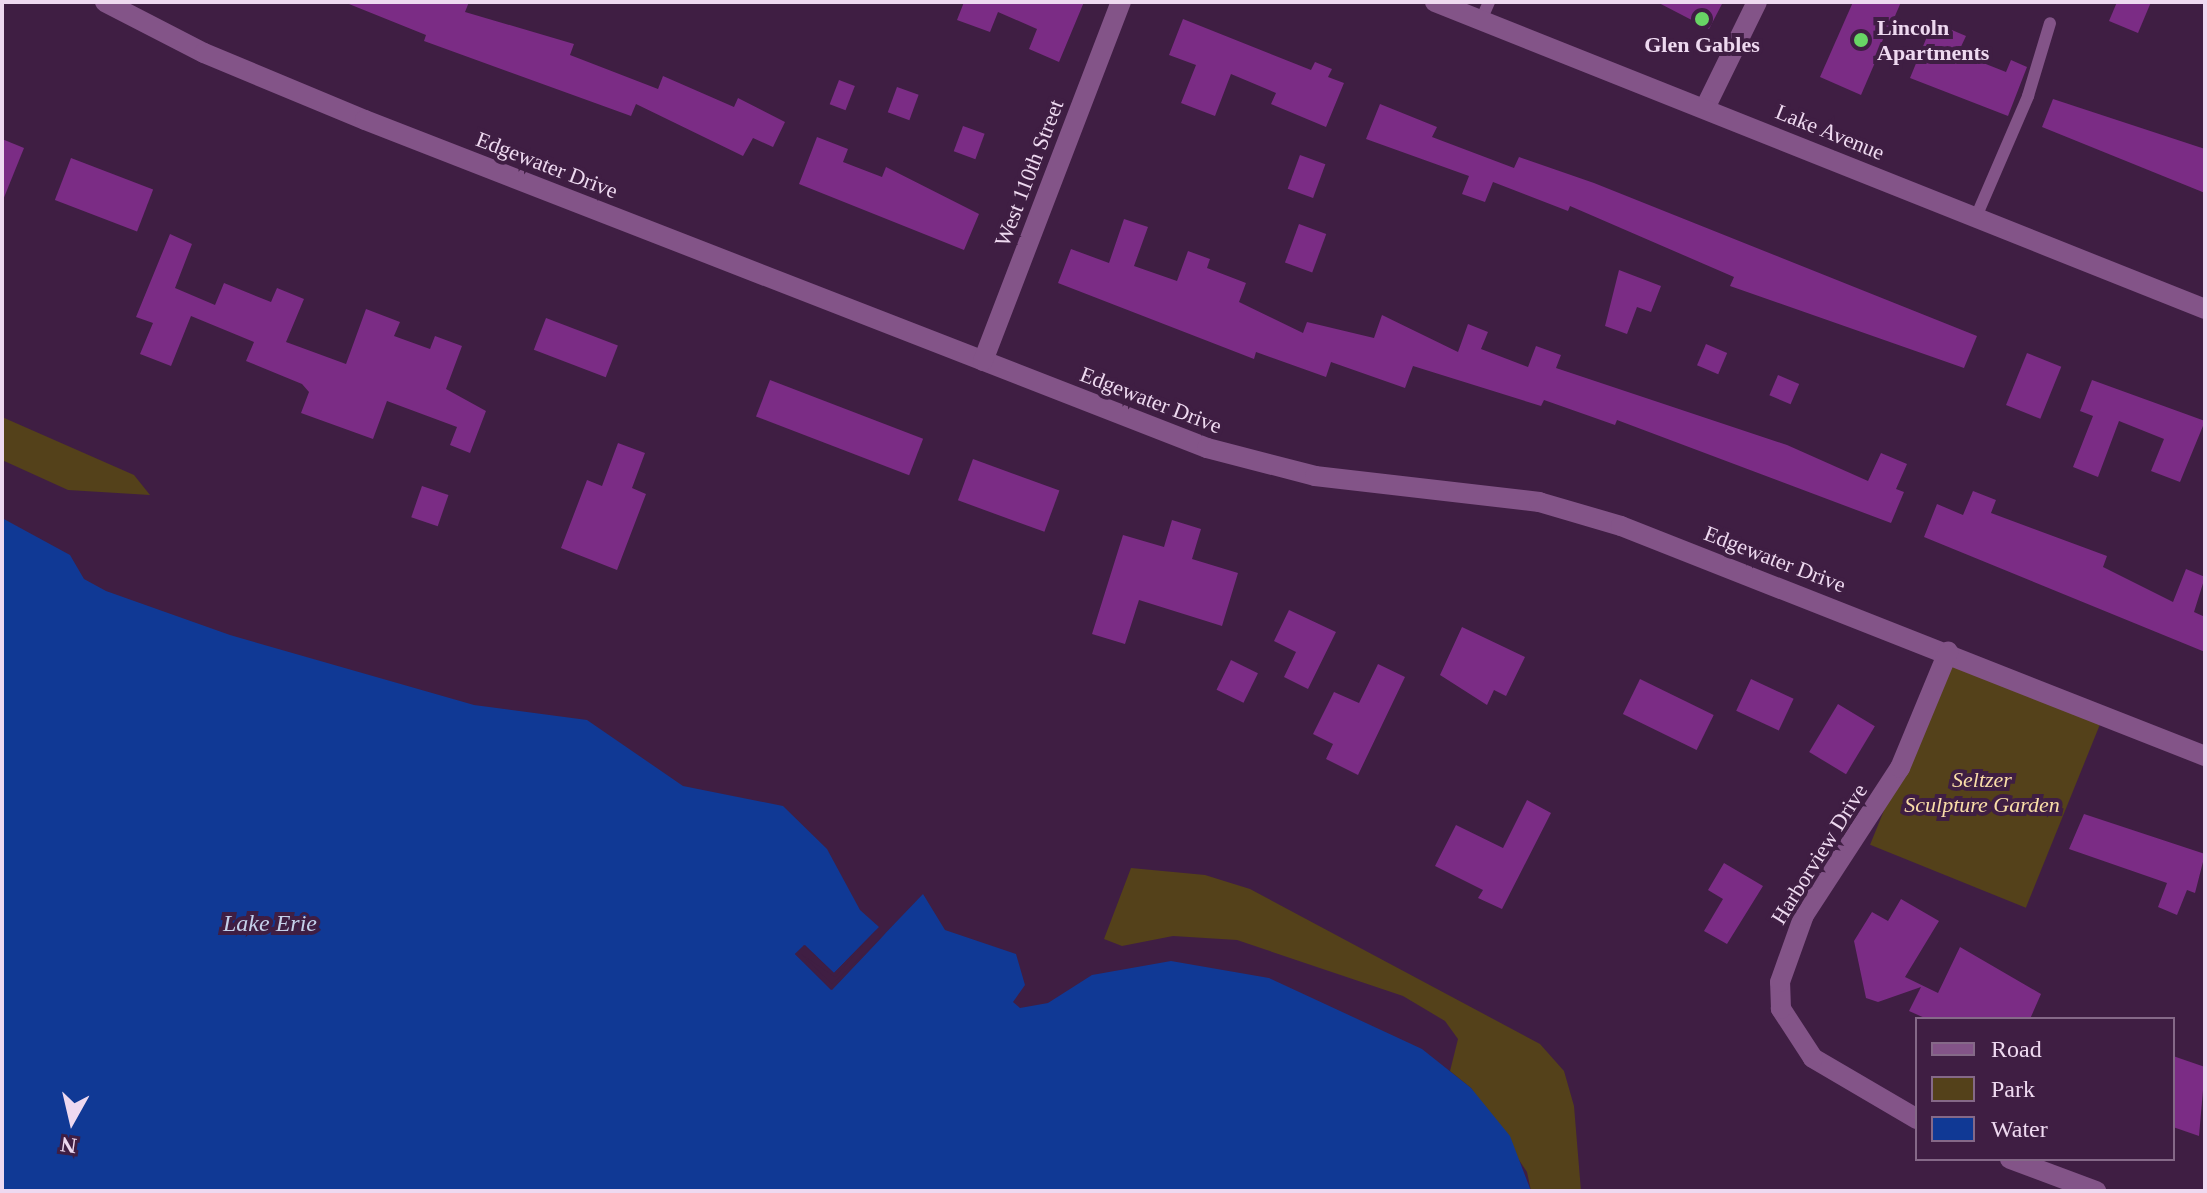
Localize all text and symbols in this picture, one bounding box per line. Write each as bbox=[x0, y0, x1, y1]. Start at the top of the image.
marker: Glen Gables bbox=[1693, 10, 1711, 28]
place label: Lincoln Apartments bbox=[1877, 14, 1989, 66]
marker: Lincoln Apartments bbox=[1852, 31, 1870, 49]
place label: Glen Gables bbox=[1644, 32, 1760, 58]
street label: West 110th Street bbox=[989, 96, 1069, 250]
street label: Lake Avenue bbox=[1771, 98, 1889, 166]
street label: Edgewater Drive bbox=[472, 126, 622, 204]
street label: Edgewater Drive bbox=[1076, 361, 1226, 439]
street label: Edgewater Drive bbox=[1700, 520, 1850, 598]
park label: Seltzer Sculpture Garden bbox=[1904, 766, 2060, 818]
street label: Harborview Drive bbox=[1765, 779, 1873, 929]
water label: Lake Erie bbox=[223, 910, 317, 938]
legend bbox=[1915, 1017, 2175, 1161]
text: Road bbox=[1991, 1036, 2042, 1062]
text: Park bbox=[1991, 1076, 2035, 1102]
north arrow bbox=[32, 1081, 112, 1161]
text: Water bbox=[1991, 1116, 2048, 1142]
text: N bbox=[59, 1132, 78, 1159]

